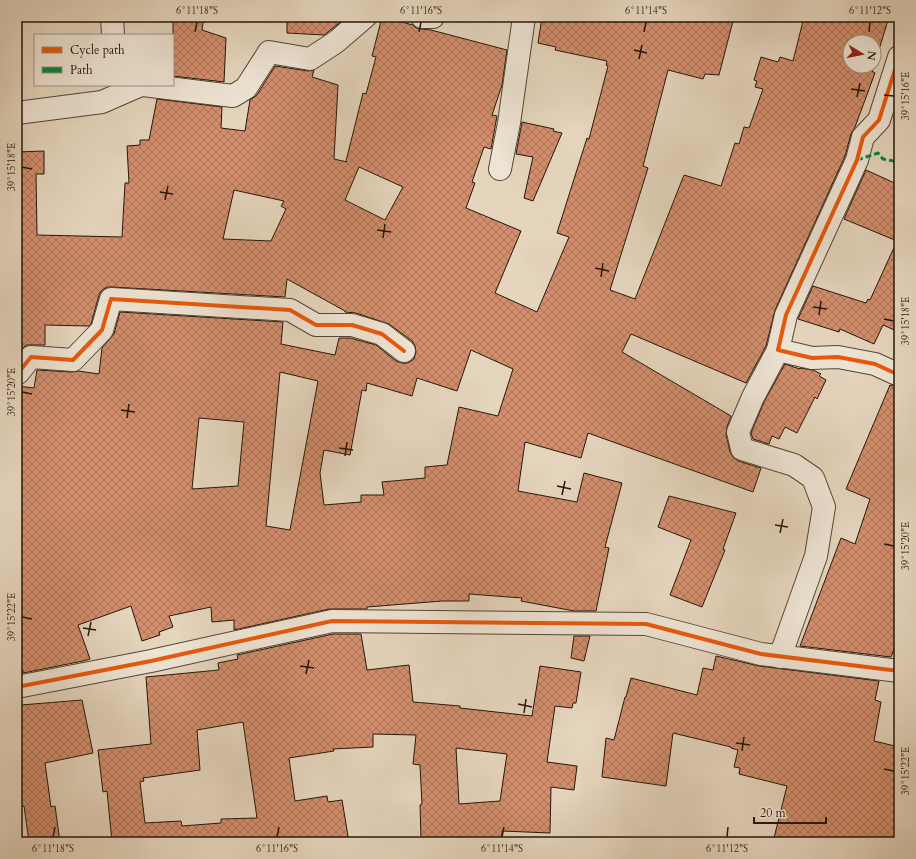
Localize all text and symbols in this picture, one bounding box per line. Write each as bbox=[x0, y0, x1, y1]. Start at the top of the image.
text: 6°11'18"S bbox=[176, 4, 218, 18]
text: 6°11'16"S bbox=[400, 4, 442, 18]
text: 6°11'14"S bbox=[625, 4, 667, 18]
text: 6°11'12"S bbox=[849, 4, 891, 18]
legend bbox=[34, 34, 174, 86]
north arrow bbox=[842, 34, 882, 74]
text: Cycle path bbox=[70, 42, 125, 58]
text: N bbox=[863, 50, 880, 62]
text: Path bbox=[70, 62, 93, 78]
text: 39°15'16"E bbox=[899, 72, 913, 120]
text: 39°15'18"E bbox=[5, 143, 19, 191]
text: 39°15'18"E bbox=[899, 297, 913, 345]
text: 39°15'20"E bbox=[5, 368, 19, 416]
text: 39°15'20"E bbox=[899, 522, 913, 570]
text: 39°15'22"E bbox=[5, 593, 19, 641]
text: 39°15'22"E bbox=[899, 747, 913, 795]
scale bar bbox=[754, 799, 826, 825]
text: 20 m bbox=[760, 805, 787, 821]
text: 6°11'18"S bbox=[32, 842, 74, 856]
text: 6°11'16"S bbox=[256, 842, 298, 856]
text: 6°11'14"S bbox=[481, 842, 523, 856]
text: 6°11'12"S bbox=[706, 842, 748, 856]

